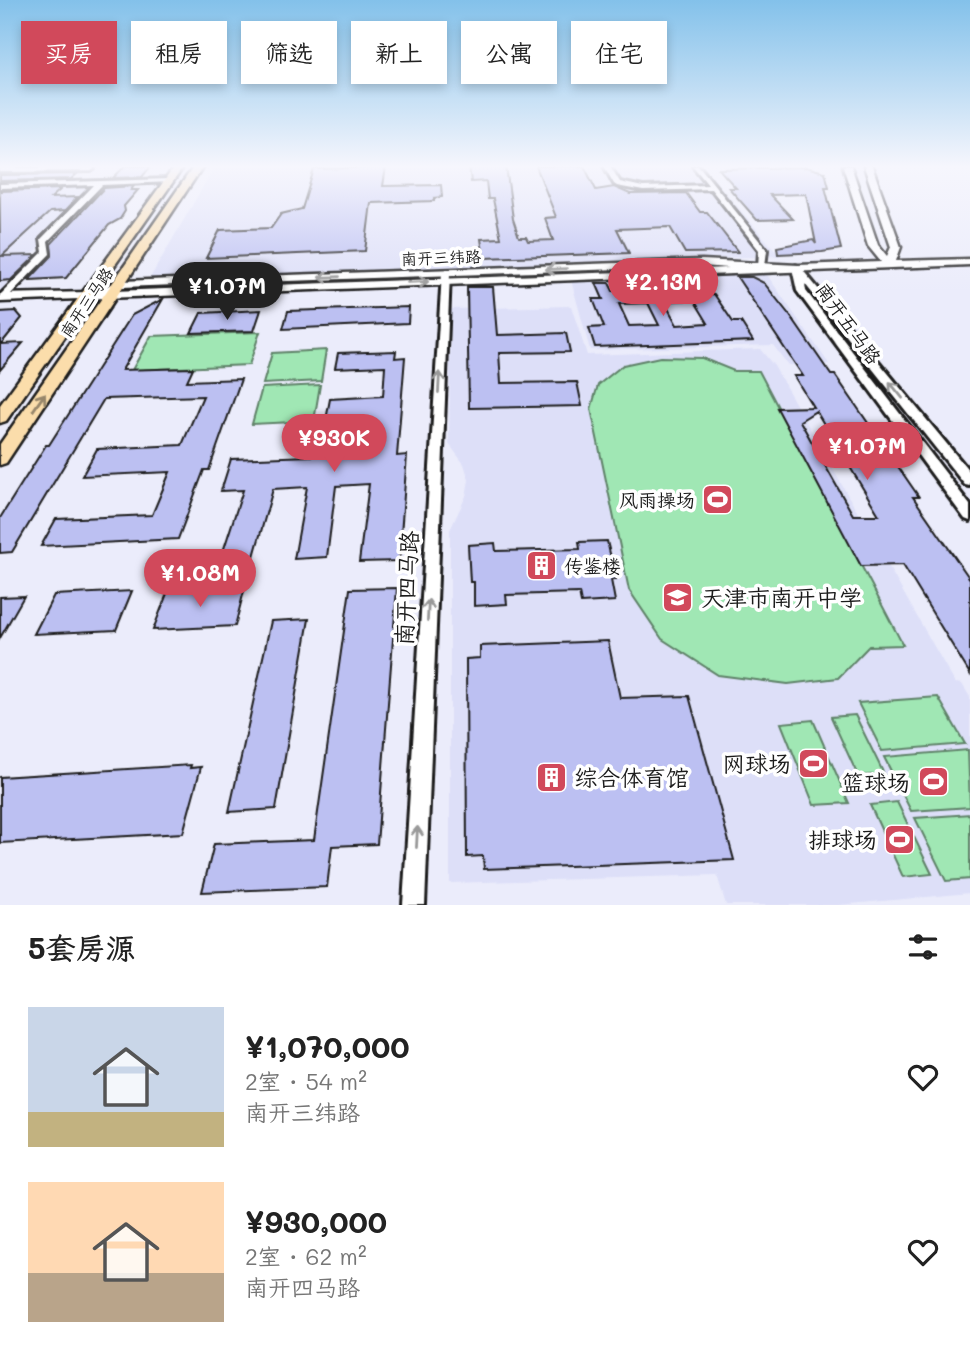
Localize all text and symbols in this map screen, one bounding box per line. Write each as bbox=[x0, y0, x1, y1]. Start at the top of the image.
chip: 买房 bbox=[21, 21, 117, 84]
chip: 租房 bbox=[131, 21, 227, 84]
chip: 筛选 bbox=[241, 21, 337, 84]
chip: 新上 bbox=[351, 21, 447, 84]
chip: 公寓 bbox=[461, 21, 557, 84]
chip: 住宅 bbox=[571, 21, 667, 84]
street label: 南开三纬路 bbox=[401, 245, 481, 269]
pin: ¥2.13M bbox=[606, 258, 720, 318]
pin: ¥1.07M bbox=[170, 262, 284, 322]
one-way arrow bbox=[545, 262, 568, 275]
street label: 南开三马路 bbox=[55, 263, 117, 341]
text: ¥2.13M bbox=[624, 266, 702, 296]
text: ¥1.07M bbox=[188, 270, 266, 300]
one-way arrow bbox=[318, 270, 341, 283]
one-way arrow bbox=[406, 276, 429, 289]
street label: 南开五马路 bbox=[811, 277, 887, 369]
one-way arrow bbox=[432, 371, 445, 394]
one-way arrow bbox=[889, 381, 904, 399]
one-way arrow bbox=[32, 393, 46, 412]
pin: ¥930K bbox=[285, 414, 383, 474]
text: ¥930K bbox=[298, 422, 370, 452]
pin: ¥1.07M bbox=[810, 422, 924, 482]
text: ¥1.07M bbox=[828, 430, 906, 460]
sports icon: 风雨操场 bbox=[701, 482, 735, 516]
place label: 风雨操场 bbox=[619, 487, 695, 512]
street label: 南开四马路 bbox=[388, 530, 424, 646]
building icon: 传鉴楼 bbox=[524, 548, 558, 582]
pin: ¥1.08M bbox=[143, 550, 257, 609]
place label: 传鉴楼 bbox=[564, 553, 621, 578]
text: ¥1.08M bbox=[160, 557, 240, 587]
school or university icon: 天津市南开中学 bbox=[661, 580, 695, 614]
place label: 天津市南开中学 bbox=[701, 582, 862, 612]
one-way arrow bbox=[422, 599, 435, 621]
sports icon: 网球场 bbox=[797, 746, 831, 780]
place label: 网球场 bbox=[722, 748, 791, 778]
building icon: 综合体育馆 bbox=[534, 760, 568, 794]
place label: 综合体育馆 bbox=[574, 762, 689, 792]
sports icon: 篮球场 bbox=[916, 765, 950, 799]
place label: 篮球场 bbox=[841, 767, 910, 797]
sports icon: 排球场 bbox=[883, 822, 917, 856]
place label: 排球场 bbox=[808, 824, 877, 854]
one-way arrow bbox=[411, 826, 424, 849]
text: 5套房源 bbox=[28, 927, 136, 967]
icon: filters bbox=[904, 928, 942, 966]
text: ¥1,070,000 bbox=[245, 1026, 410, 1066]
icon: home bbox=[84, 1035, 168, 1119]
icon: heart bbox=[904, 1058, 942, 1096]
text: 2室 · 54 m² bbox=[245, 1066, 367, 1096]
text: 南开三纬路 bbox=[245, 1097, 360, 1127]
text: ¥930,000 bbox=[245, 1201, 387, 1241]
icon: home bbox=[84, 1210, 168, 1294]
icon: heart bbox=[904, 1233, 942, 1271]
text: 2室 · 62 m² bbox=[245, 1241, 367, 1271]
text: 南开四马路 bbox=[245, 1272, 360, 1302]

